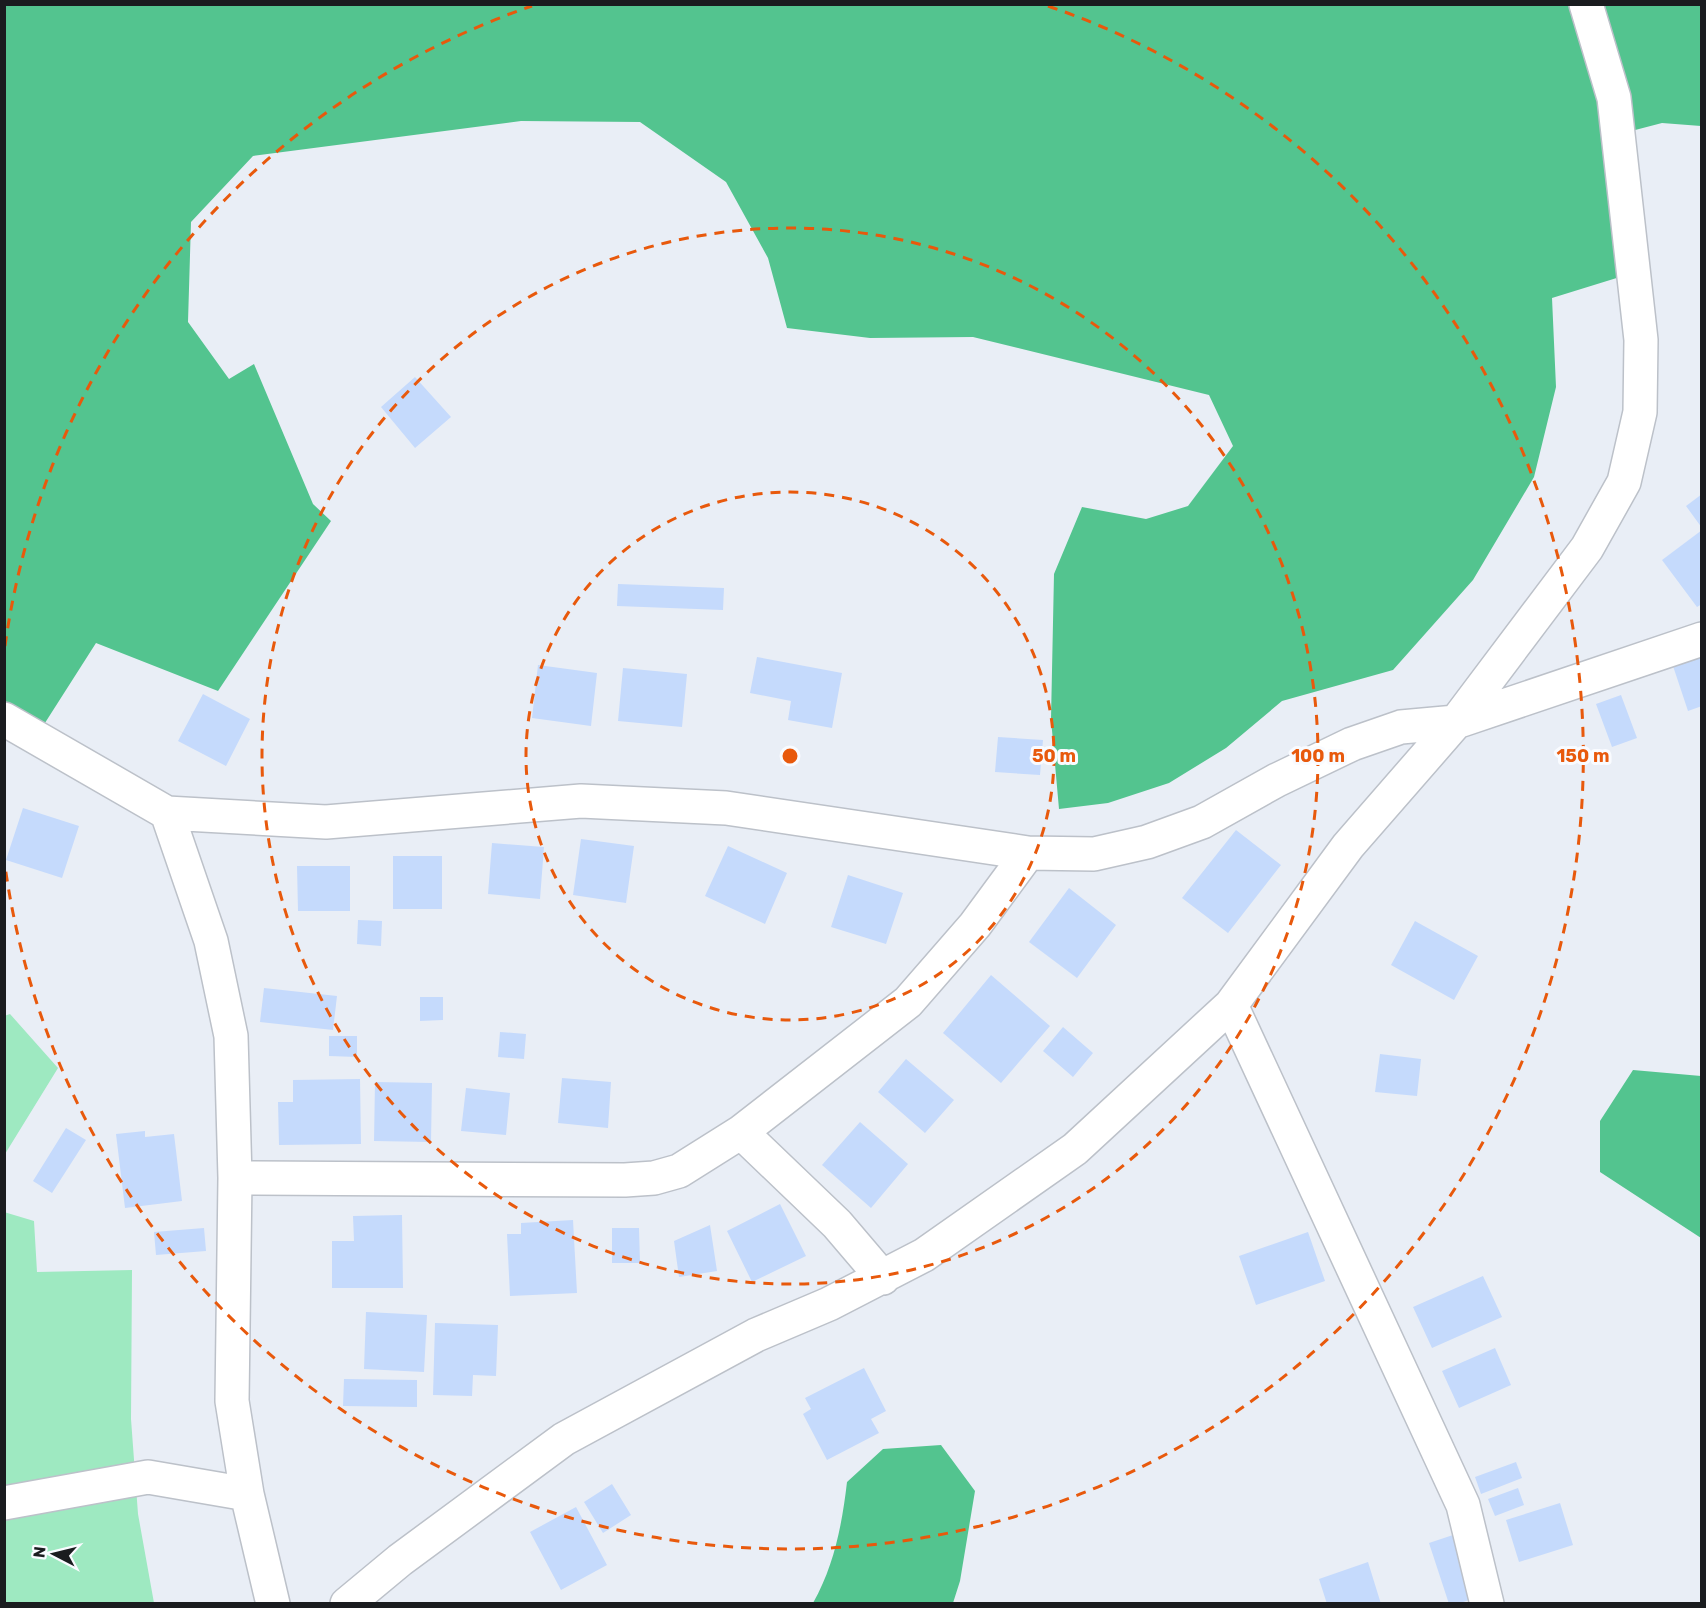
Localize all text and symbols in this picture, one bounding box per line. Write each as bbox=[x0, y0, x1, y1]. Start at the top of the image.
text: 50 m bbox=[1032, 745, 1076, 767]
text: 100 m bbox=[1291, 745, 1345, 767]
text: 150 m bbox=[1556, 745, 1610, 767]
centre of rings bbox=[780, 746, 800, 766]
north arrow bbox=[24, 1524, 84, 1584]
text: N bbox=[29, 1545, 50, 1559]

